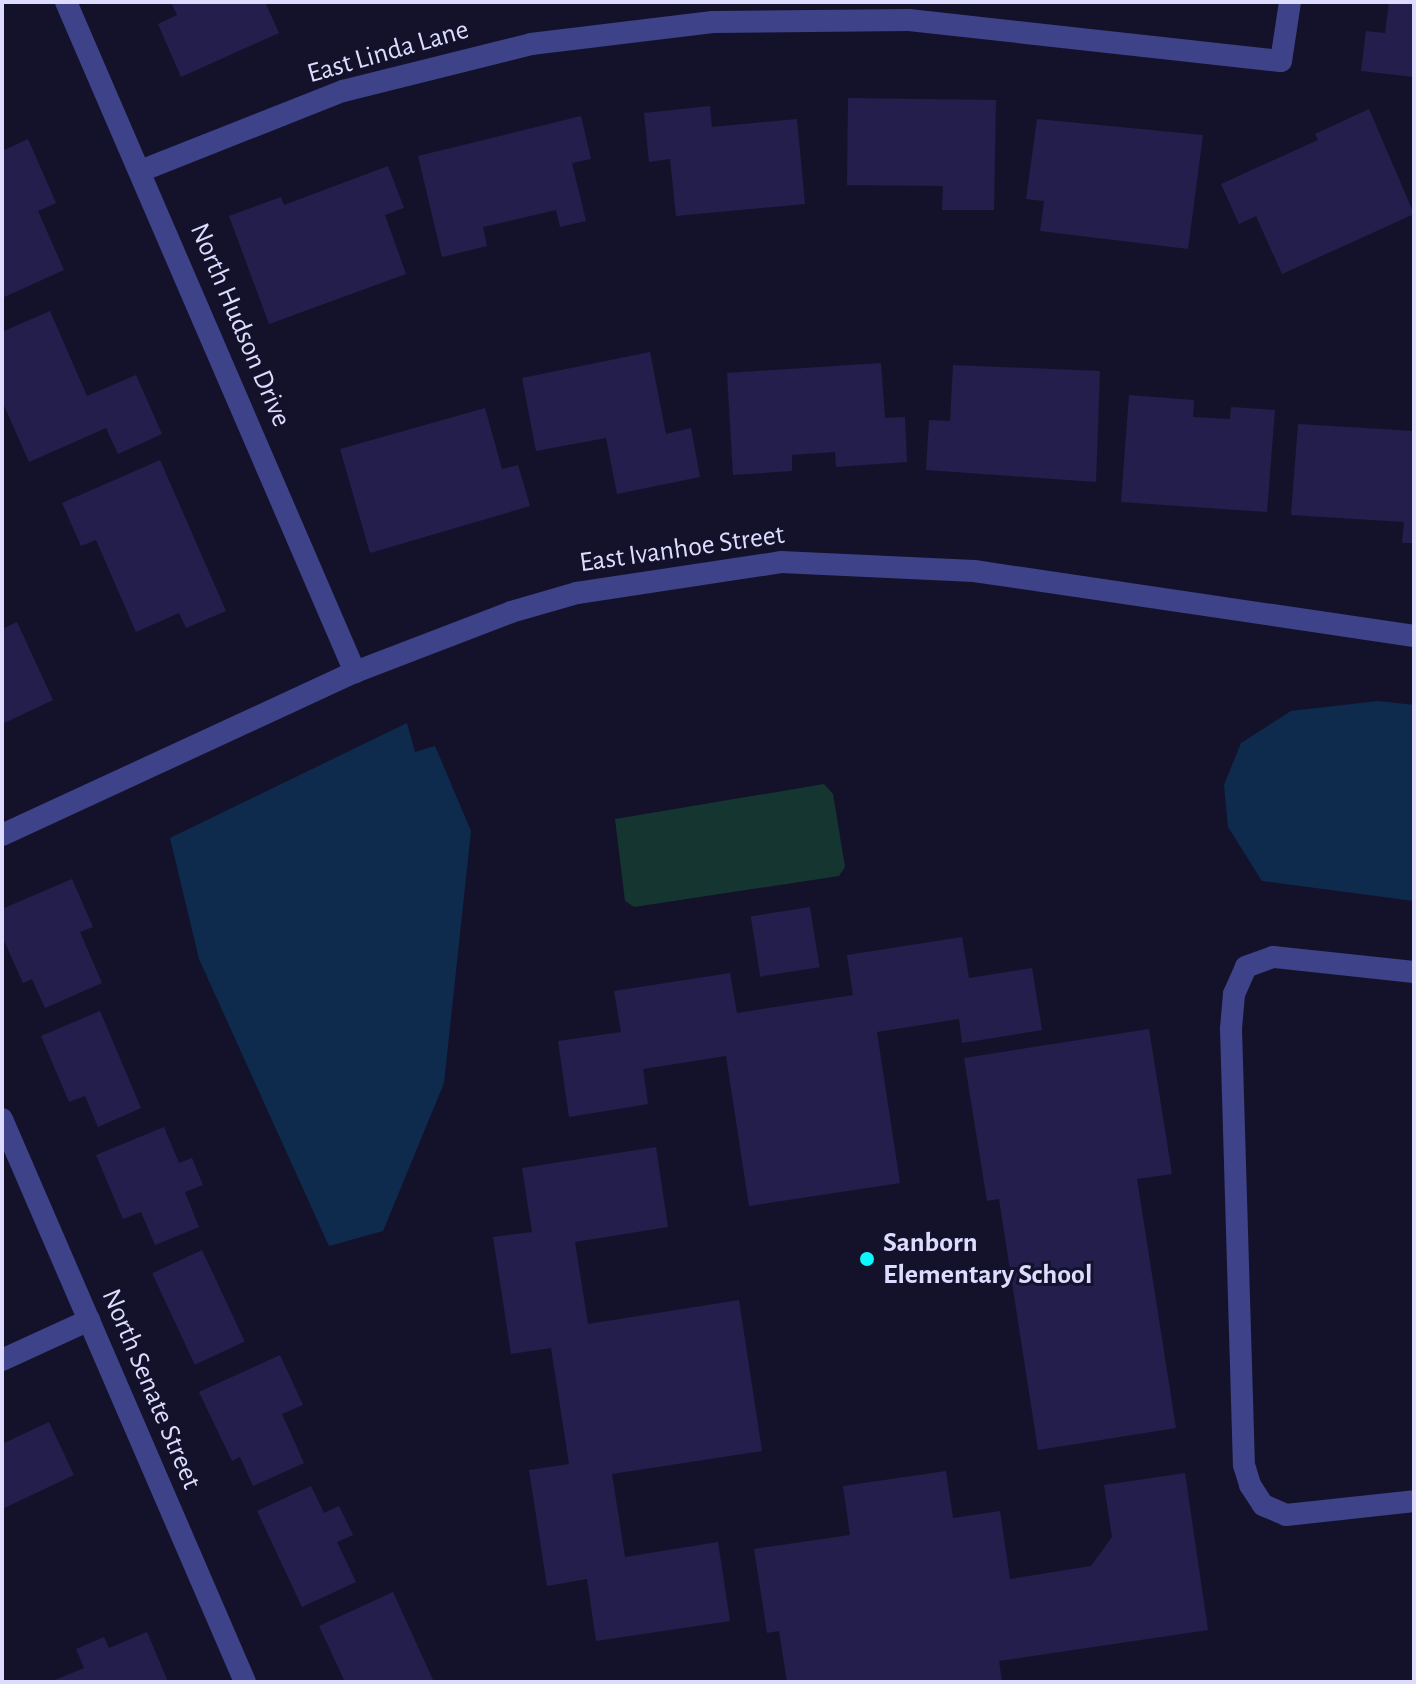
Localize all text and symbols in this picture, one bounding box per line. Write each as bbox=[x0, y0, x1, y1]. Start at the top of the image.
street label: East Linda Lane bbox=[303, 13, 473, 91]
street label: North Hudson Drive bbox=[182, 218, 298, 432]
street label: East Ivanhoe Street bbox=[577, 518, 787, 580]
place label: Sanborn Elementary School bbox=[883, 1226, 1092, 1292]
marker: Sanborn Elementary School bbox=[858, 1250, 876, 1268]
street label: North Senate Street bbox=[94, 1284, 208, 1494]

